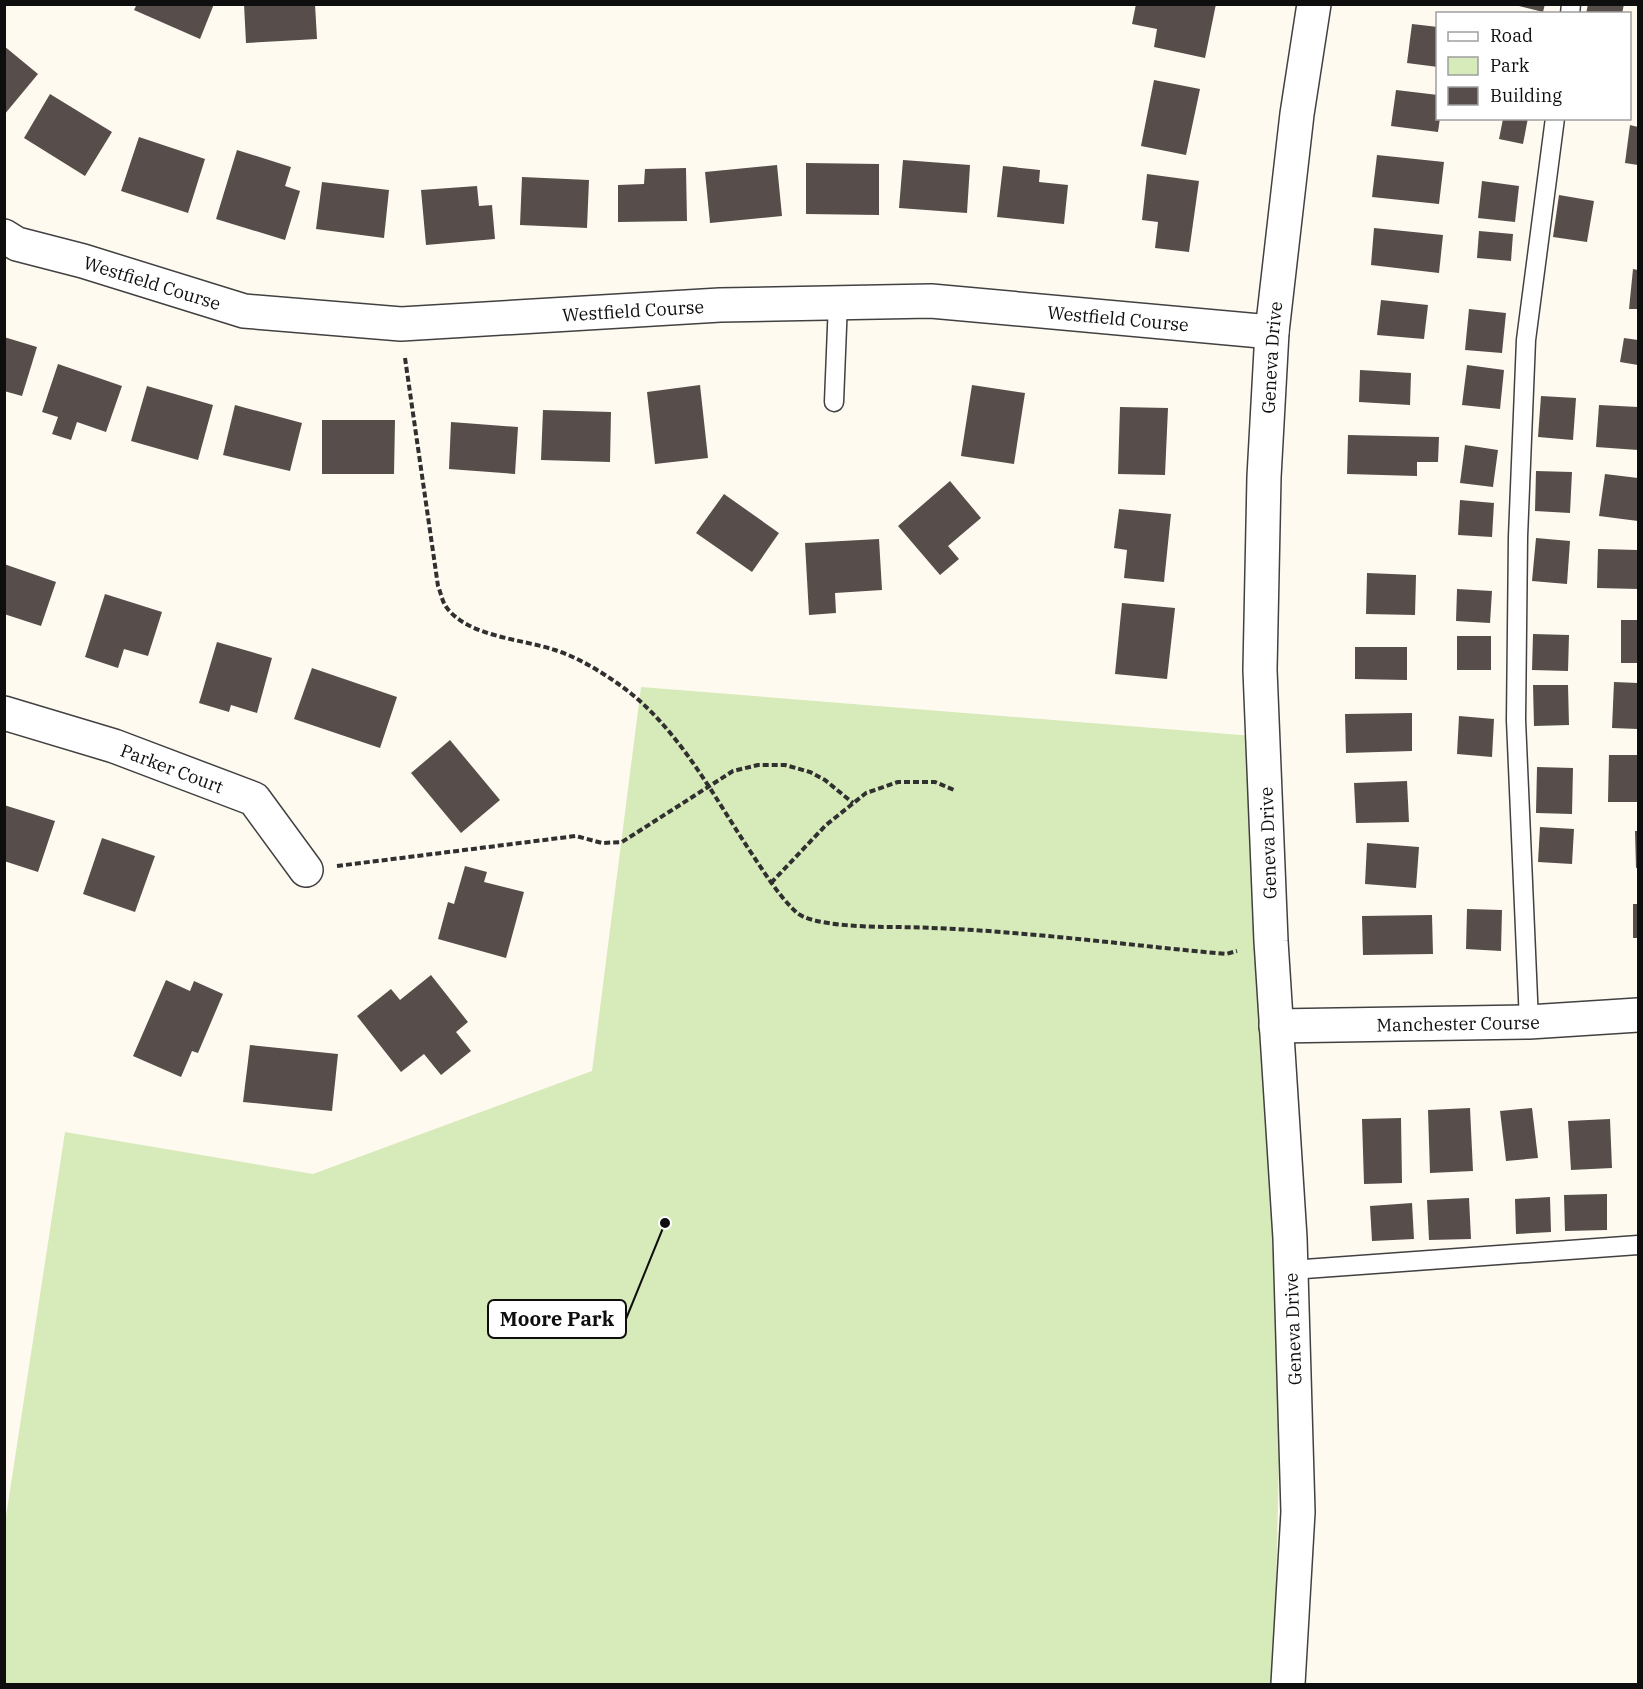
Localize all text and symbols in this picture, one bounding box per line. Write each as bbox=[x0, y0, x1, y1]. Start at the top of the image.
legend bbox=[1436, 12, 1631, 120]
text: Road bbox=[1490, 24, 1533, 47]
text: Park bbox=[1490, 54, 1530, 77]
text: Building bbox=[1490, 84, 1562, 107]
street label: Westfield Course bbox=[81, 250, 224, 315]
street label: Westfield Course bbox=[561, 294, 705, 326]
street label: Westfield Course bbox=[1046, 300, 1190, 336]
street label: Geneva Drive bbox=[1256, 300, 1287, 414]
street label: Parker Court bbox=[117, 738, 227, 798]
street label: Geneva Drive bbox=[1255, 786, 1281, 900]
street label: Manchester Course bbox=[1376, 1010, 1540, 1036]
street label: Geneva Drive bbox=[1280, 1272, 1306, 1386]
callout: Moore Park bbox=[488, 1300, 626, 1338]
text: Moore Park bbox=[500, 1305, 615, 1332]

